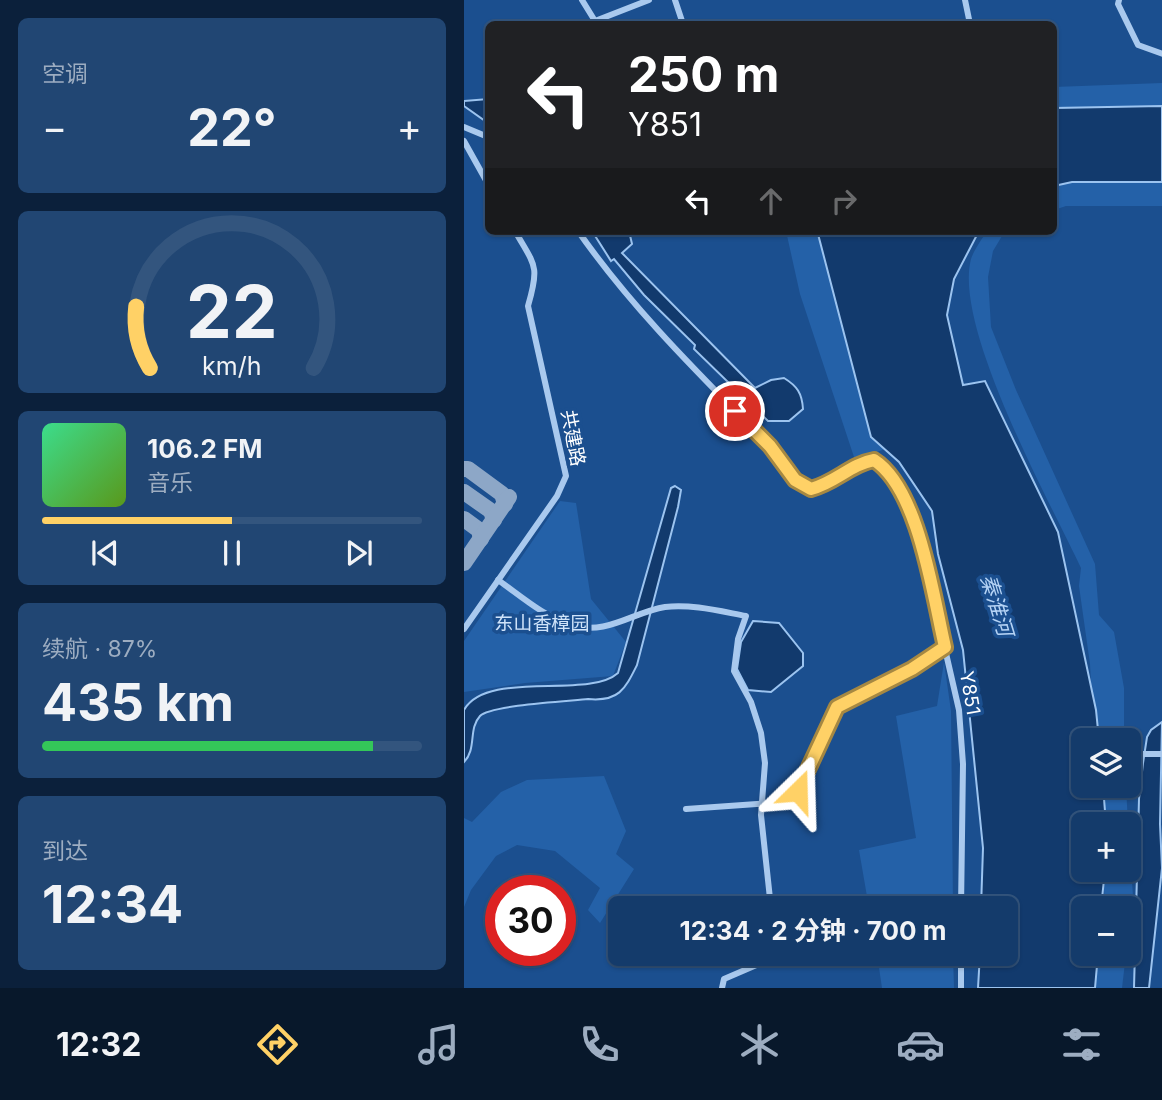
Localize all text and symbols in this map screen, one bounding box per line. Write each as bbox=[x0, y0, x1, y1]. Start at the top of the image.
text: 250 m bbox=[628, 45, 780, 104]
icon: left bbox=[513, 49, 604, 140]
text: 空调 bbox=[42, 60, 88, 88]
text: 22° bbox=[187, 96, 277, 159]
text: − bbox=[42, 104, 67, 150]
text: + bbox=[397, 104, 422, 150]
text: Y851 bbox=[628, 105, 702, 144]
icon: left bbox=[679, 182, 717, 220]
icon: ahead bbox=[752, 182, 790, 220]
icon: right bbox=[825, 182, 863, 220]
text: 22 bbox=[186, 267, 278, 356]
text: km/h bbox=[202, 350, 262, 380]
pin bbox=[705, 381, 765, 441]
icon: arrive bbox=[716, 392, 754, 430]
street label: 共建路 bbox=[556, 408, 590, 468]
text: 106.2 FM bbox=[147, 433, 263, 464]
text: 音乐 bbox=[147, 469, 193, 497]
icon: previous bbox=[86, 534, 124, 572]
icon: pause bbox=[213, 534, 251, 572]
icon: next bbox=[340, 534, 378, 572]
water label: 秦淮河 bbox=[976, 571, 1019, 643]
park label: 东山香樟园 bbox=[494, 612, 590, 635]
text: 续航 · 87% bbox=[42, 635, 157, 663]
street label: Y851 bbox=[955, 669, 985, 717]
text: 435 km bbox=[42, 671, 234, 734]
map controls bbox=[1071, 728, 1141, 966]
button: layers bbox=[1071, 728, 1141, 798]
position arrow bbox=[761, 754, 835, 828]
button: + bbox=[1071, 812, 1141, 882]
text: 到达 bbox=[42, 837, 88, 865]
text: 12:34 bbox=[42, 873, 183, 936]
speed limit sign: 30 bbox=[485, 875, 576, 966]
button: − bbox=[1071, 896, 1141, 966]
text: 12:34 · 2 分钟 · 700 m bbox=[680, 915, 946, 946]
icon: directions bbox=[253, 1020, 302, 1069]
icon: music bbox=[414, 1020, 463, 1069]
icon: phone bbox=[575, 1020, 624, 1069]
icon: climate bbox=[735, 1020, 784, 1069]
icon: car bbox=[896, 1020, 945, 1069]
icon: filters bbox=[1057, 1020, 1106, 1069]
text: 12:32 bbox=[56, 1025, 141, 1064]

